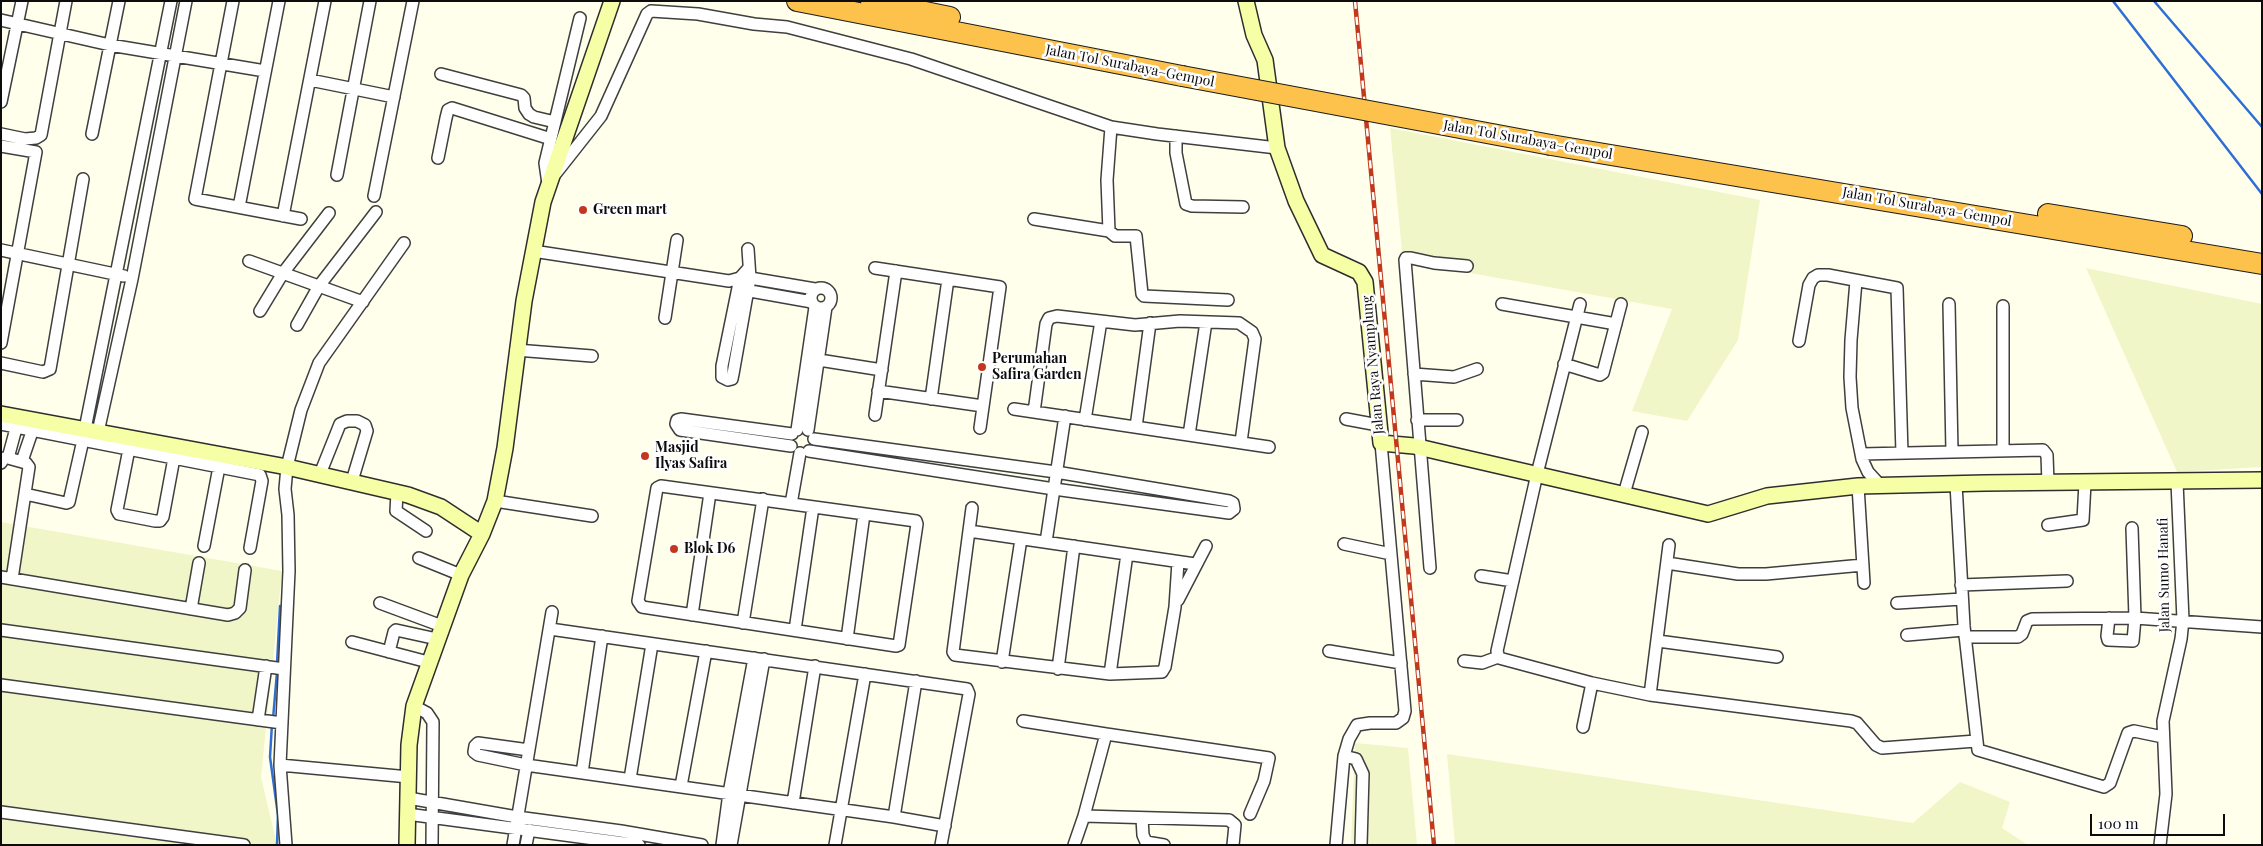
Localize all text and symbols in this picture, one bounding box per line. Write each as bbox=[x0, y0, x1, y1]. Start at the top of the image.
street label: Jalan Tol Surabaya–Gempol bbox=[1044, 41, 1216, 91]
street label: Jalan Tol Surabaya–Gempol bbox=[1442, 117, 1614, 163]
street label: Jalan Tol Surabaya–Gempol bbox=[1841, 184, 2013, 230]
place label: Green mart bbox=[593, 202, 667, 218]
marker: Green mart bbox=[577, 204, 589, 216]
street label: Jalan Raya Nyamplung bbox=[1359, 295, 1387, 435]
place label: Perumahan Safira Garden bbox=[992, 351, 1082, 384]
marker: Perumahan Safira Garden bbox=[976, 361, 988, 373]
place label: Masjid Ilyas Safira bbox=[655, 440, 727, 472]
marker: Masjid Ilyas Safira bbox=[639, 450, 651, 462]
street label: Jalan Sumo Hanafi bbox=[2155, 517, 2173, 633]
place label: Blok D6 bbox=[684, 541, 735, 557]
marker: Blok D6 bbox=[668, 543, 680, 555]
scale bar bbox=[2093, 804, 2228, 836]
text: 100 m bbox=[2098, 813, 2139, 833]

